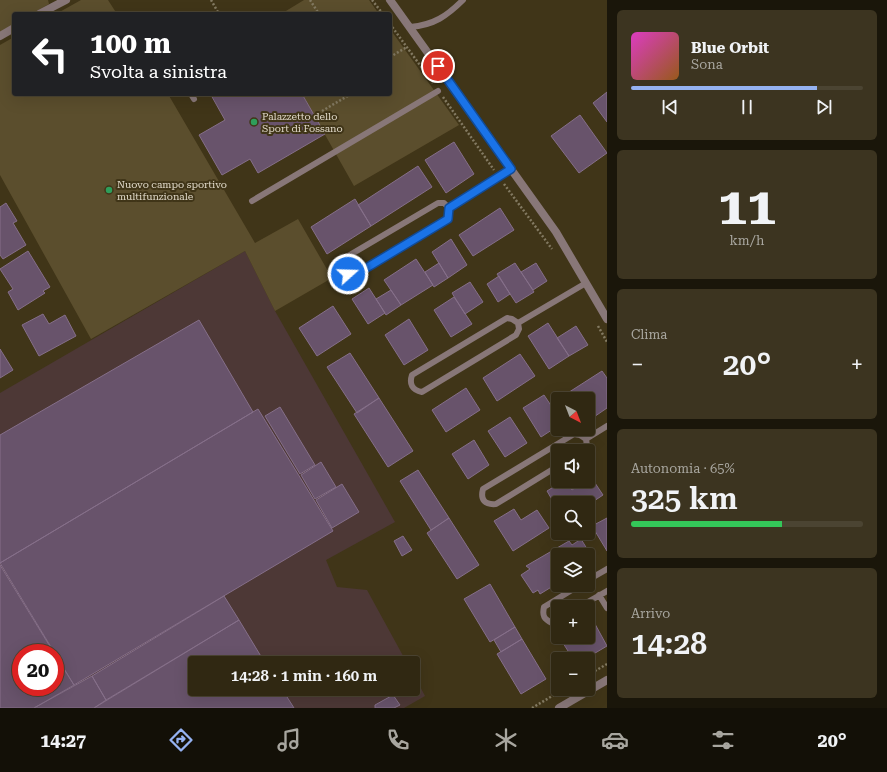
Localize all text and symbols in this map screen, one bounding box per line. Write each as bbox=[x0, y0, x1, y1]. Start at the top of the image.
text: 100 m bbox=[90, 27, 171, 60]
icon: left bbox=[24, 28, 76, 80]
text: Blue Orbit bbox=[691, 39, 769, 57]
pin bbox=[421, 49, 455, 83]
icon: arrive bbox=[427, 55, 449, 77]
text: Sona bbox=[691, 57, 723, 72]
text: Svolta a sinistra bbox=[90, 61, 227, 82]
icon: previous bbox=[659, 96, 681, 118]
icon: pause bbox=[736, 96, 758, 118]
icon: next bbox=[813, 96, 835, 118]
place label: Palazzetto dello Sport di Fossano bbox=[262, 111, 343, 134]
marker: Palazzetto dello Sport di Fossano bbox=[249, 117, 259, 127]
text: 11 bbox=[718, 176, 776, 237]
place label: Nuovo campo sportivo multifunzionale bbox=[117, 179, 227, 202]
marker: Nuovo campo sportivo multifunzionale bbox=[104, 185, 114, 195]
text: km/h bbox=[730, 233, 764, 248]
position arrow bbox=[327, 253, 369, 295]
text: Clima bbox=[631, 327, 667, 342]
text: 20° bbox=[723, 347, 771, 382]
text: − bbox=[631, 352, 643, 377]
text: + bbox=[851, 352, 863, 377]
north arrow bbox=[551, 392, 595, 436]
map controls bbox=[551, 392, 595, 696]
button: sound bbox=[551, 444, 595, 488]
text: Autonomia · 65% bbox=[631, 461, 735, 476]
text: 325 km bbox=[631, 481, 738, 516]
button: search bbox=[551, 496, 595, 540]
button: layers bbox=[551, 548, 595, 592]
button: + bbox=[551, 600, 595, 644]
text: Arrivo bbox=[631, 606, 670, 621]
text: 14:28 bbox=[631, 626, 707, 661]
speed limit sign: 20 bbox=[12, 644, 64, 696]
button: − bbox=[551, 652, 595, 696]
text: 14:28 · 1 min · 160 m bbox=[231, 667, 377, 685]
icon: directions bbox=[167, 726, 195, 754]
icon: music bbox=[275, 726, 303, 754]
icon: phone bbox=[384, 726, 412, 754]
icon: climate bbox=[492, 726, 520, 754]
icon: car bbox=[601, 726, 629, 754]
icon: filters bbox=[709, 726, 737, 754]
text: 14:27 bbox=[40, 730, 86, 751]
text: 20° bbox=[818, 730, 847, 751]

